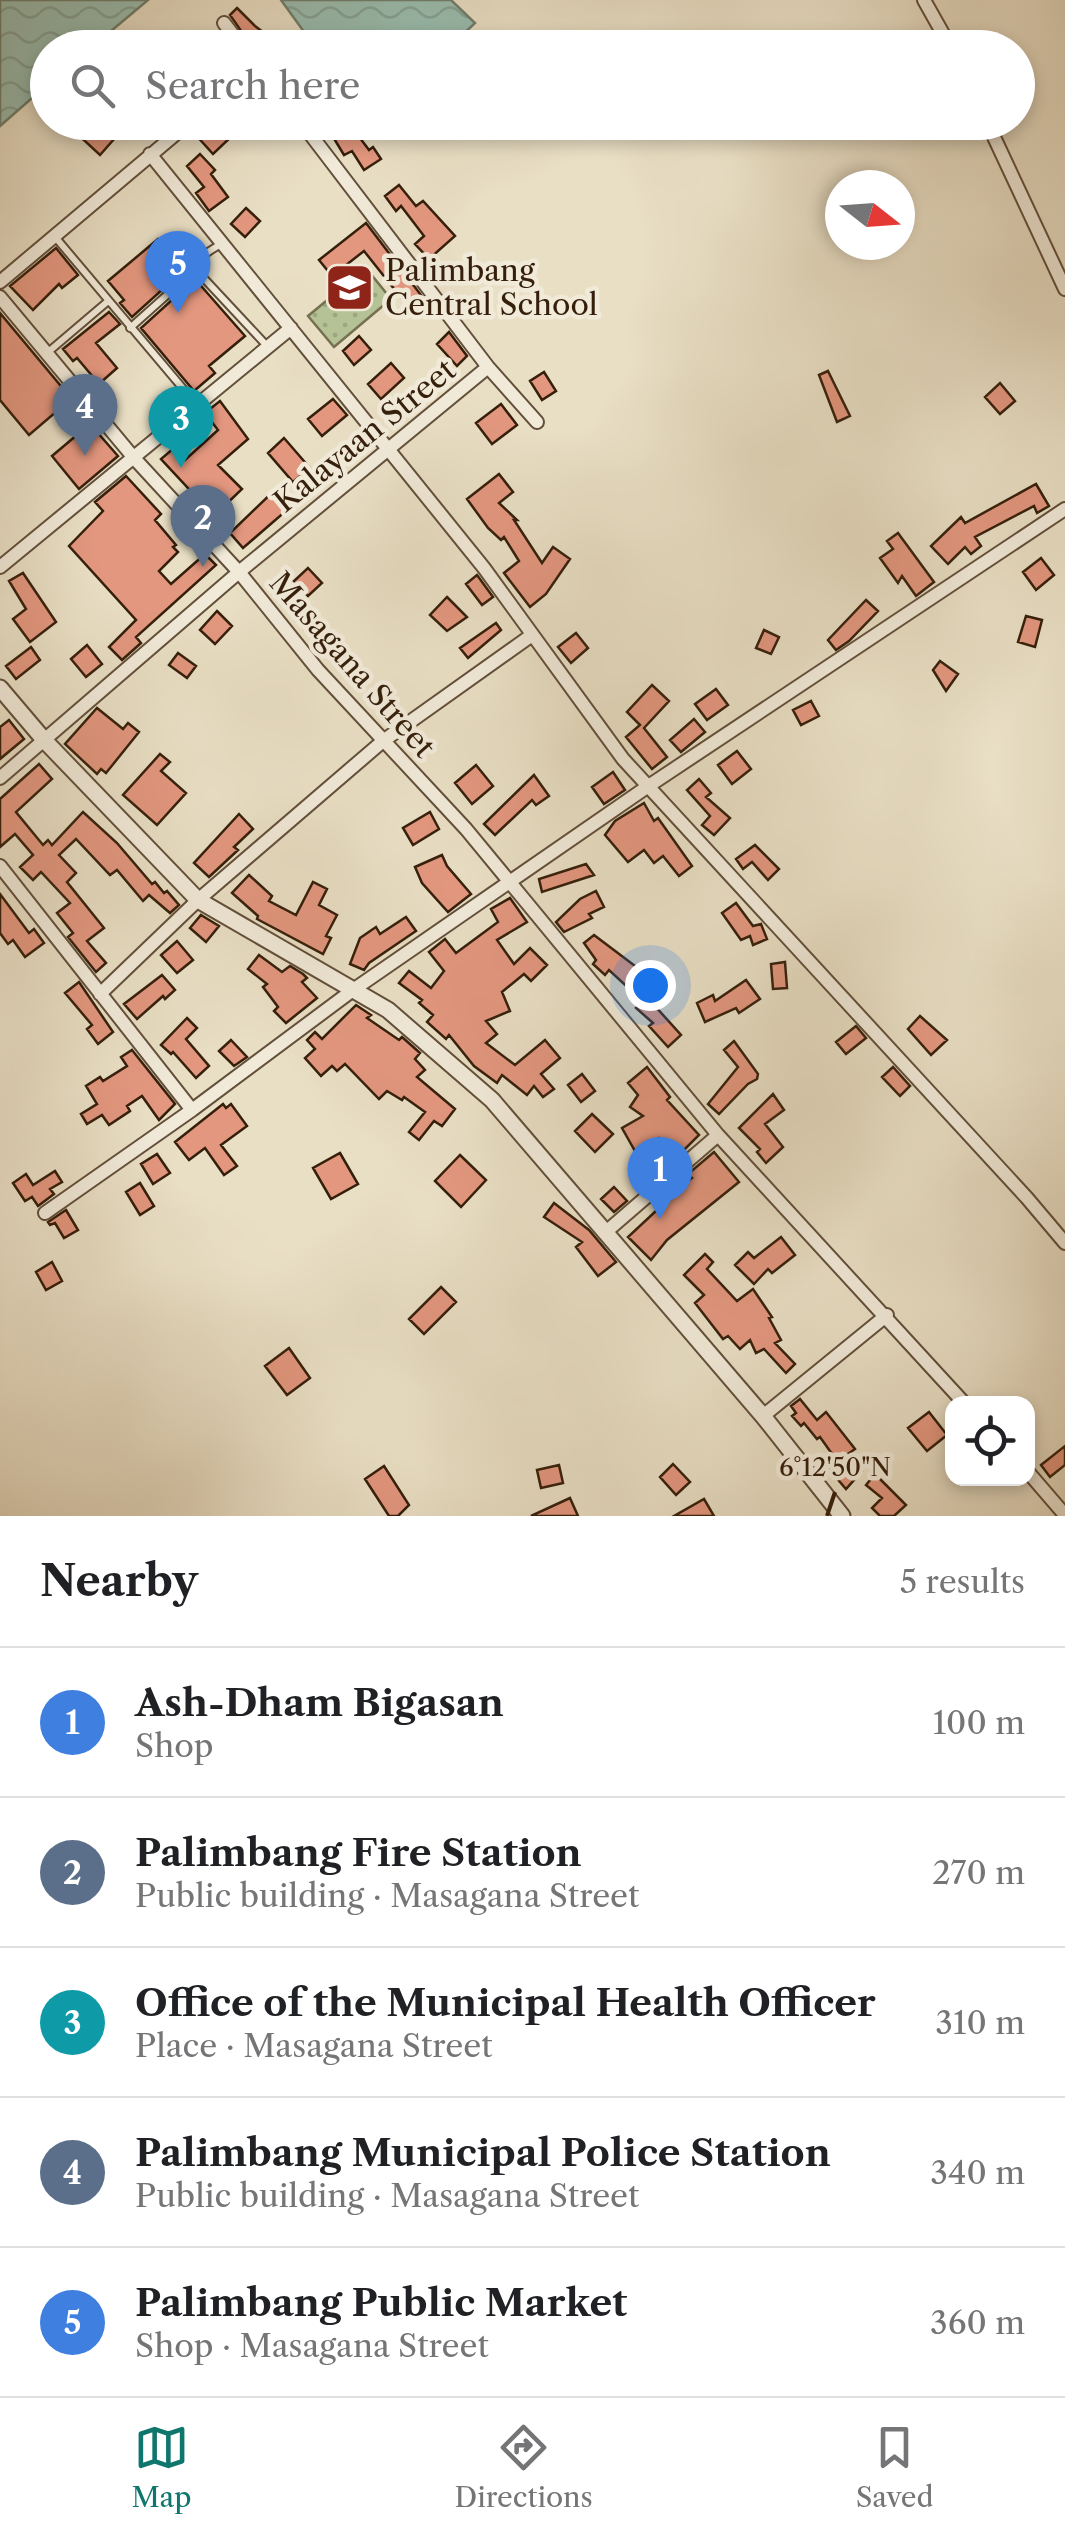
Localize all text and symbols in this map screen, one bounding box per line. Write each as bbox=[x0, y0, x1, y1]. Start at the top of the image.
search box bbox=[30, 30, 1035, 140]
icon: search bbox=[65, 58, 120, 113]
text: Search here bbox=[145, 62, 360, 109]
north arrow bbox=[825, 170, 915, 260]
pin: 5 bbox=[146, 230, 210, 313]
place label: Palimbang Central School bbox=[385, 252, 598, 323]
school or university icon: Palimbang Central School bbox=[324, 262, 376, 314]
street label: Kalayaan Street bbox=[267, 351, 463, 520]
pin: 4 bbox=[52, 374, 118, 456]
pin: 3 bbox=[148, 386, 214, 468]
pin: 2 bbox=[170, 484, 236, 567]
street label: Masagana Street bbox=[262, 564, 443, 765]
your location bbox=[625, 960, 676, 1011]
pin: 1 bbox=[628, 1136, 692, 1219]
map controls bbox=[945, 1396, 1035, 1486]
button: locate bbox=[945, 1396, 1035, 1486]
text: 6°12'50"N bbox=[779, 1452, 891, 1483]
text: Nearby bbox=[40, 1555, 198, 1607]
text: 5 results bbox=[900, 1562, 1025, 1601]
text: Ash-Dham Bigasan bbox=[135, 1679, 504, 1726]
text: 1 bbox=[65, 1703, 80, 1742]
text: 100 m bbox=[933, 1703, 1025, 1742]
text: Shop bbox=[135, 1726, 214, 1765]
text: Palimbang Fire Station bbox=[135, 1829, 582, 1876]
text: 2 bbox=[63, 1853, 82, 1892]
text: 270 m bbox=[932, 1853, 1025, 1892]
text: Public building · Masagana Street bbox=[135, 1876, 639, 1915]
text: Office of the Municipal Health Officer bbox=[135, 1979, 876, 2026]
text: 3 bbox=[63, 2003, 82, 2042]
text: 310 m bbox=[935, 2003, 1025, 2042]
text: Place · Masagana Street bbox=[135, 2026, 492, 2065]
text: Palimbang Municipal Police Station bbox=[135, 2129, 831, 2176]
text: 4 bbox=[63, 2153, 82, 2192]
text: 340 m bbox=[930, 2153, 1025, 2192]
text: Public building · Masagana Street bbox=[135, 2176, 639, 2215]
text: Palimbang Public Market bbox=[135, 2279, 627, 2326]
text: 5 bbox=[64, 2303, 81, 2342]
text: 360 m bbox=[930, 2303, 1025, 2342]
text: Shop · Masagana Street bbox=[135, 2326, 489, 2365]
tab: Map bbox=[131, 2420, 192, 2514]
tab: Directions bbox=[454, 2420, 593, 2514]
tab: Saved bbox=[856, 2420, 934, 2514]

